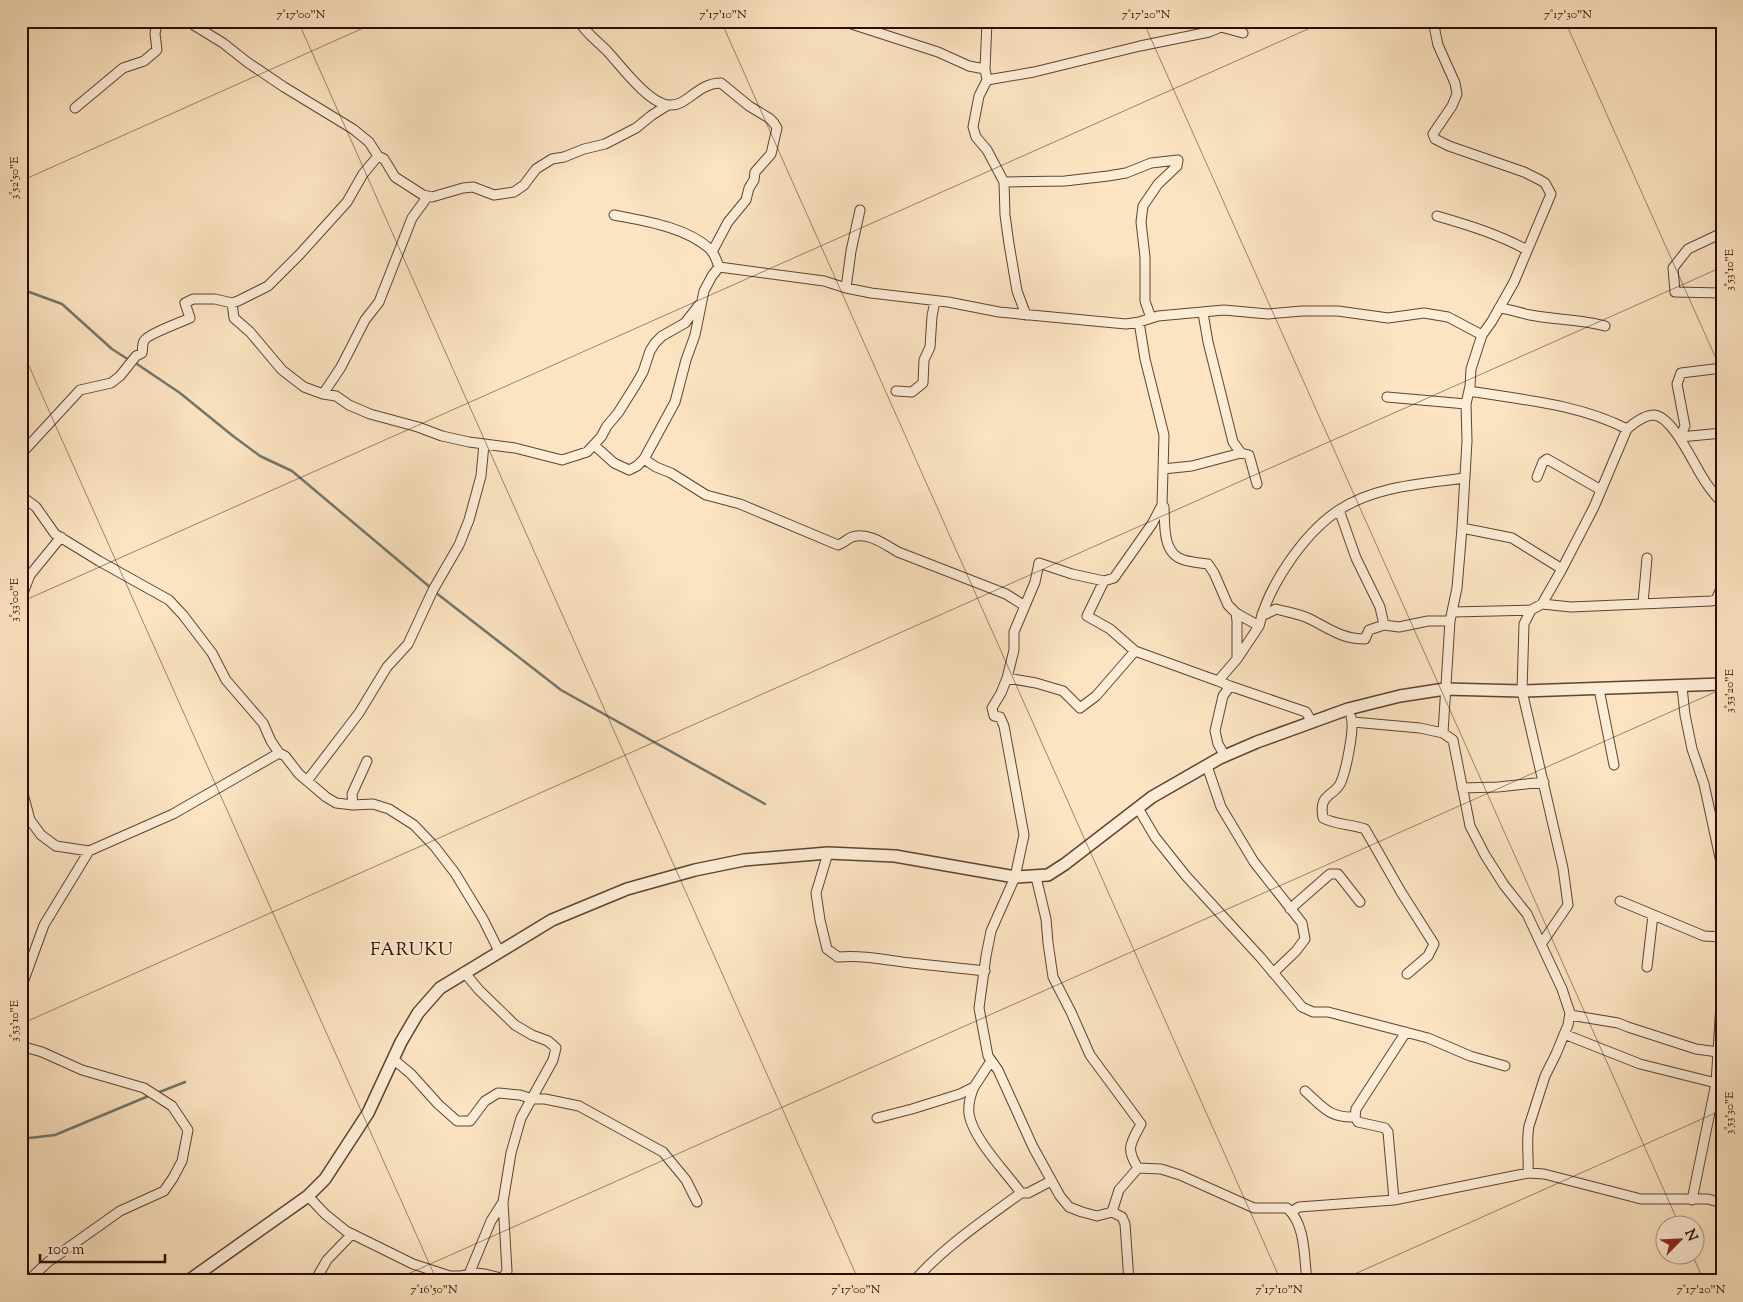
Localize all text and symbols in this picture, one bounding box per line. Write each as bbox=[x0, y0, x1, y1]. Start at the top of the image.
text: 7°17'00"N bbox=[277, 6, 326, 24]
text: 7°17'10"N bbox=[699, 6, 747, 24]
text: 7°17'20"N bbox=[1122, 6, 1171, 24]
text: 7°17'30"N bbox=[1544, 6, 1592, 24]
text: 3°52'50"E bbox=[6, 156, 24, 200]
text: 3°53'10"E bbox=[1721, 248, 1739, 291]
text: 3°53'00"E bbox=[6, 577, 24, 622]
text: 3°53'20"E bbox=[1721, 668, 1739, 713]
district label: FARUKU bbox=[370, 938, 454, 964]
text: 3°53'10"E bbox=[6, 999, 24, 1042]
text: 3°53'30"E bbox=[1721, 1091, 1739, 1135]
north arrow bbox=[1656, 1214, 1706, 1264]
text: N bbox=[1679, 1226, 1701, 1245]
scale bar bbox=[40, 1232, 165, 1264]
text: 100 m bbox=[48, 1240, 85, 1261]
text: 7°16'50"N bbox=[410, 1281, 458, 1299]
text: 7°17'00"N bbox=[832, 1281, 881, 1299]
text: 7°17'10"N bbox=[1255, 1281, 1303, 1299]
text: 7°17'20"N bbox=[1677, 1281, 1726, 1299]

